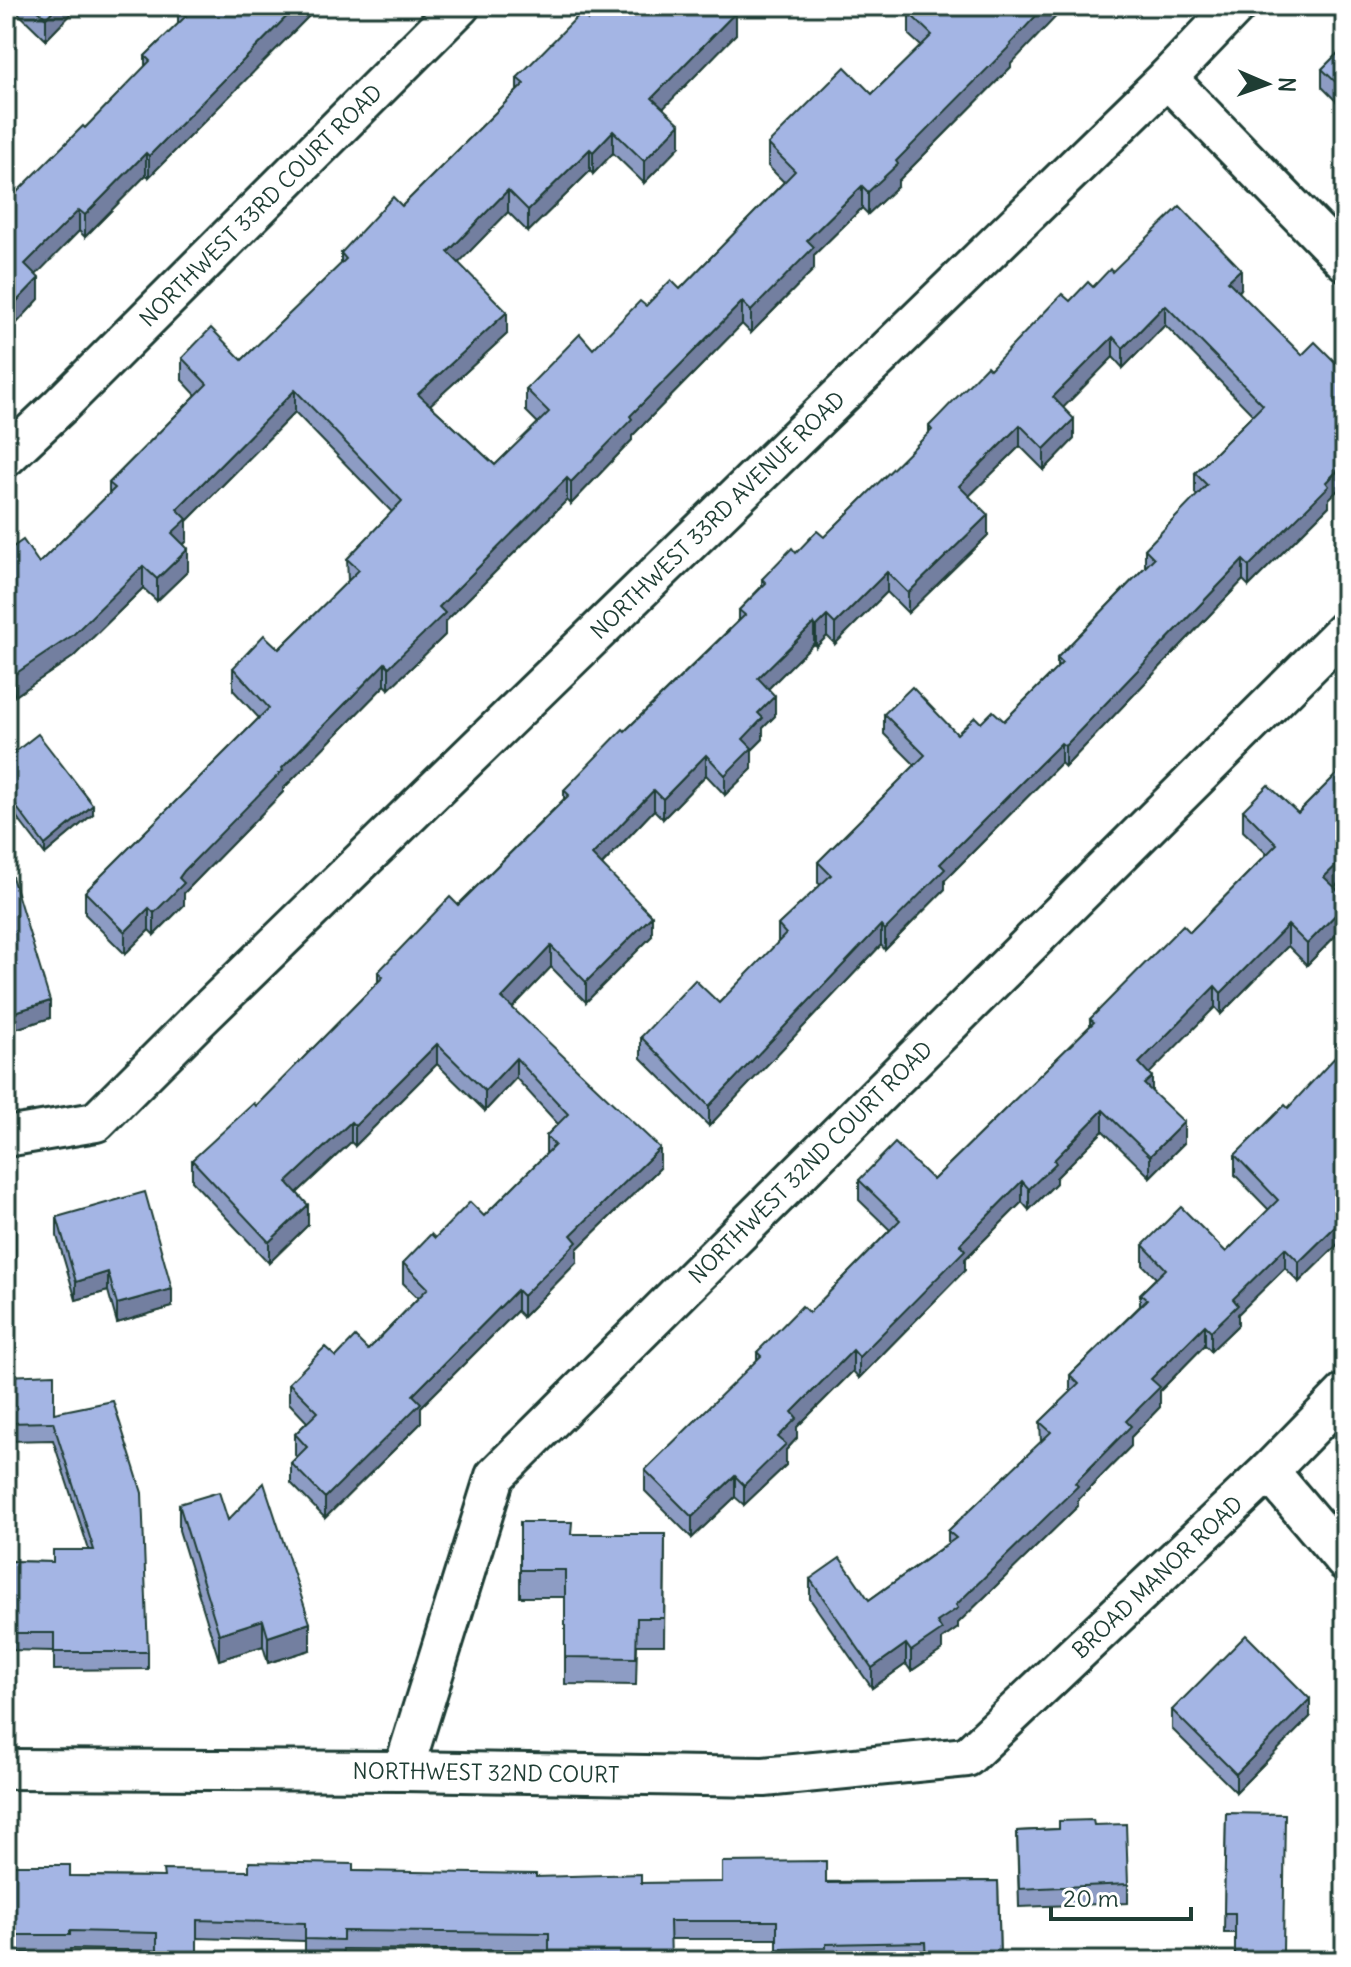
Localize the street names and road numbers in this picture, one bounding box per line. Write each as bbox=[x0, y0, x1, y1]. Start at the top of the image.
street label: NORTHWEST 33RD COURT ROAD bbox=[133, 78, 388, 333]
street label: NORTHWEST 33RD AVENUE ROAD bbox=[584, 385, 851, 645]
street label: NORTHWEST 32ND COURT ROAD bbox=[683, 1035, 938, 1289]
street label: BROAD MANOR ROAD bbox=[1066, 1490, 1248, 1664]
street label: NORTHWEST 32ND COURT bbox=[353, 1757, 620, 1789]

